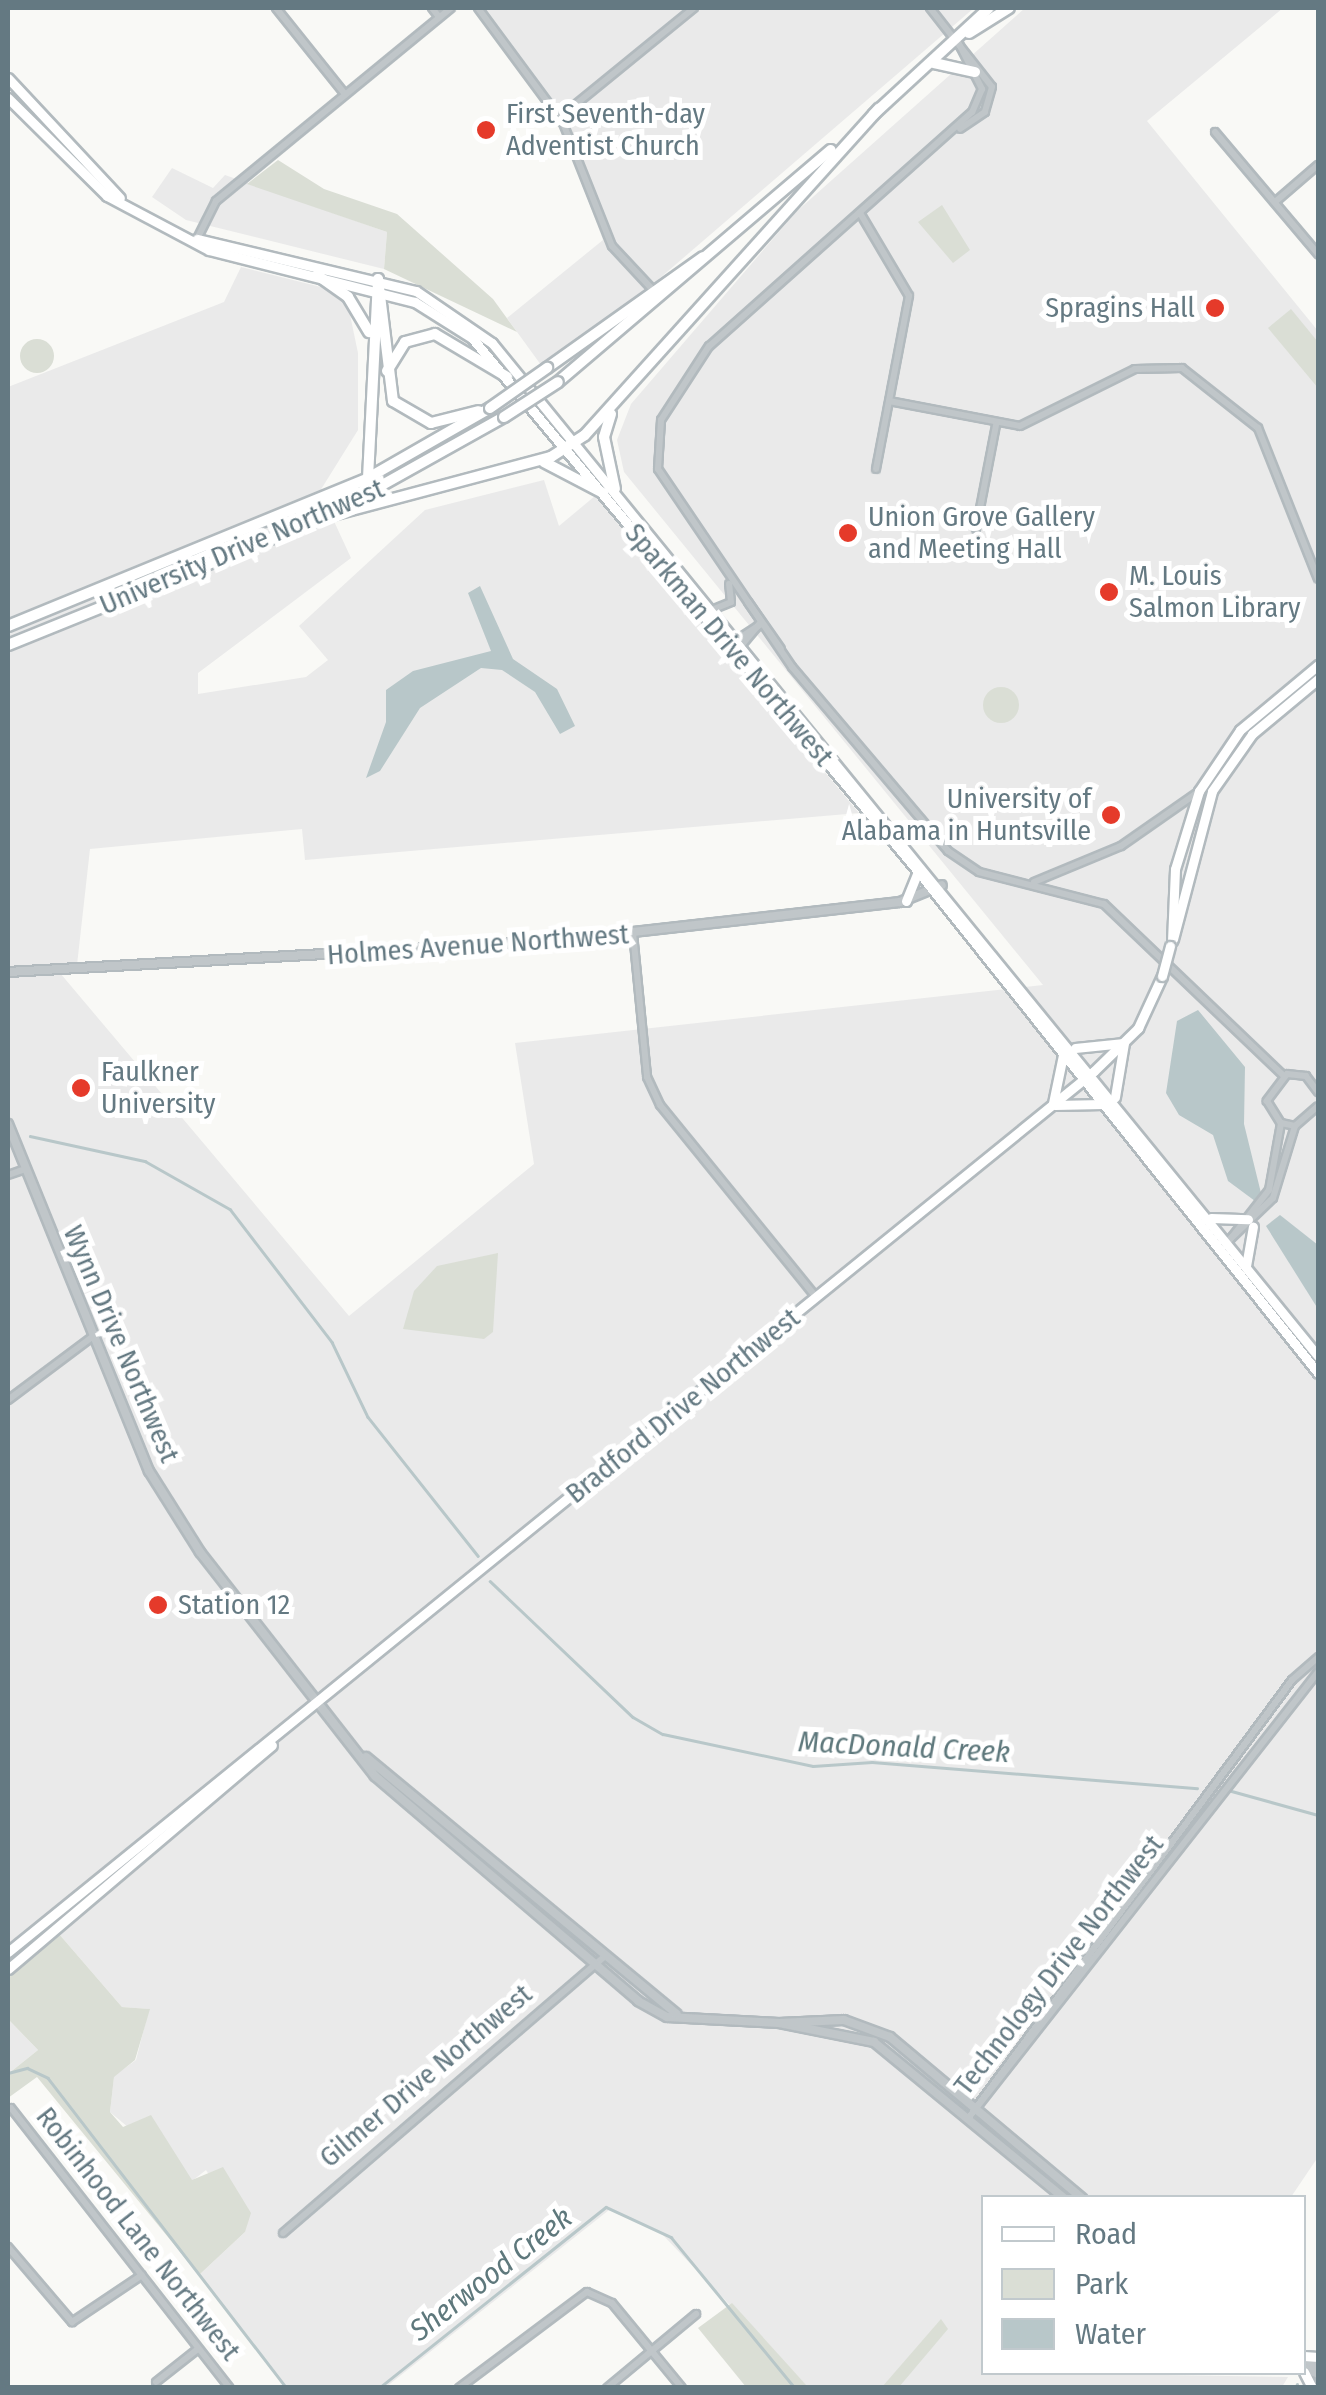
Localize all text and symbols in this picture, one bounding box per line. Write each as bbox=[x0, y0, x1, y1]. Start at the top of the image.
place label: First Seventh-day Adventist Church bbox=[506, 97, 705, 163]
marker: First Seventh-day Adventist Church bbox=[475, 119, 497, 141]
place label: Spragins Hall bbox=[1045, 291, 1195, 325]
marker: Spragins Hall bbox=[1204, 297, 1226, 319]
street label: University Drive Northwest bbox=[95, 472, 389, 622]
place label: Union Grove Gallery and Meeting Hall bbox=[868, 500, 1095, 566]
street label: Sparkman Drive Northwest bbox=[618, 517, 840, 773]
marker: Union Grove Gallery and Meeting Hall bbox=[837, 522, 859, 544]
place label: M. Louis Salmon Library bbox=[1129, 559, 1301, 625]
marker: M. Louis Salmon Library bbox=[1098, 581, 1120, 603]
place label: University of Alabama in Huntsville bbox=[842, 782, 1091, 848]
marker: University of Alabama in Huntsville bbox=[1100, 804, 1122, 826]
street label: Holmes Avenue Northwest bbox=[326, 918, 630, 972]
place label: Faulkner University bbox=[101, 1055, 215, 1121]
marker: Faulkner University bbox=[70, 1077, 92, 1099]
street label: Wynn Drive Northwest bbox=[56, 1220, 186, 1468]
street label: Bradford Drive Northwest bbox=[559, 1301, 807, 1511]
place label: Station 12 bbox=[178, 1588, 290, 1622]
marker: Station 12 bbox=[147, 1594, 169, 1616]
water label: MacDonald Creek bbox=[797, 1723, 1011, 1771]
street label: Technology Drive Northwest bbox=[947, 1828, 1171, 2102]
street label: Gilmer Drive Northwest bbox=[313, 1977, 539, 2175]
street label: Robinhood Lane Northwest bbox=[29, 2101, 247, 2367]
legend bbox=[981, 2195, 1306, 2375]
water label: Sherwood Creek bbox=[403, 2199, 579, 2349]
text: Road bbox=[1075, 2216, 1137, 2252]
text: Park bbox=[1075, 2266, 1128, 2302]
text: Water bbox=[1075, 2316, 1146, 2352]

